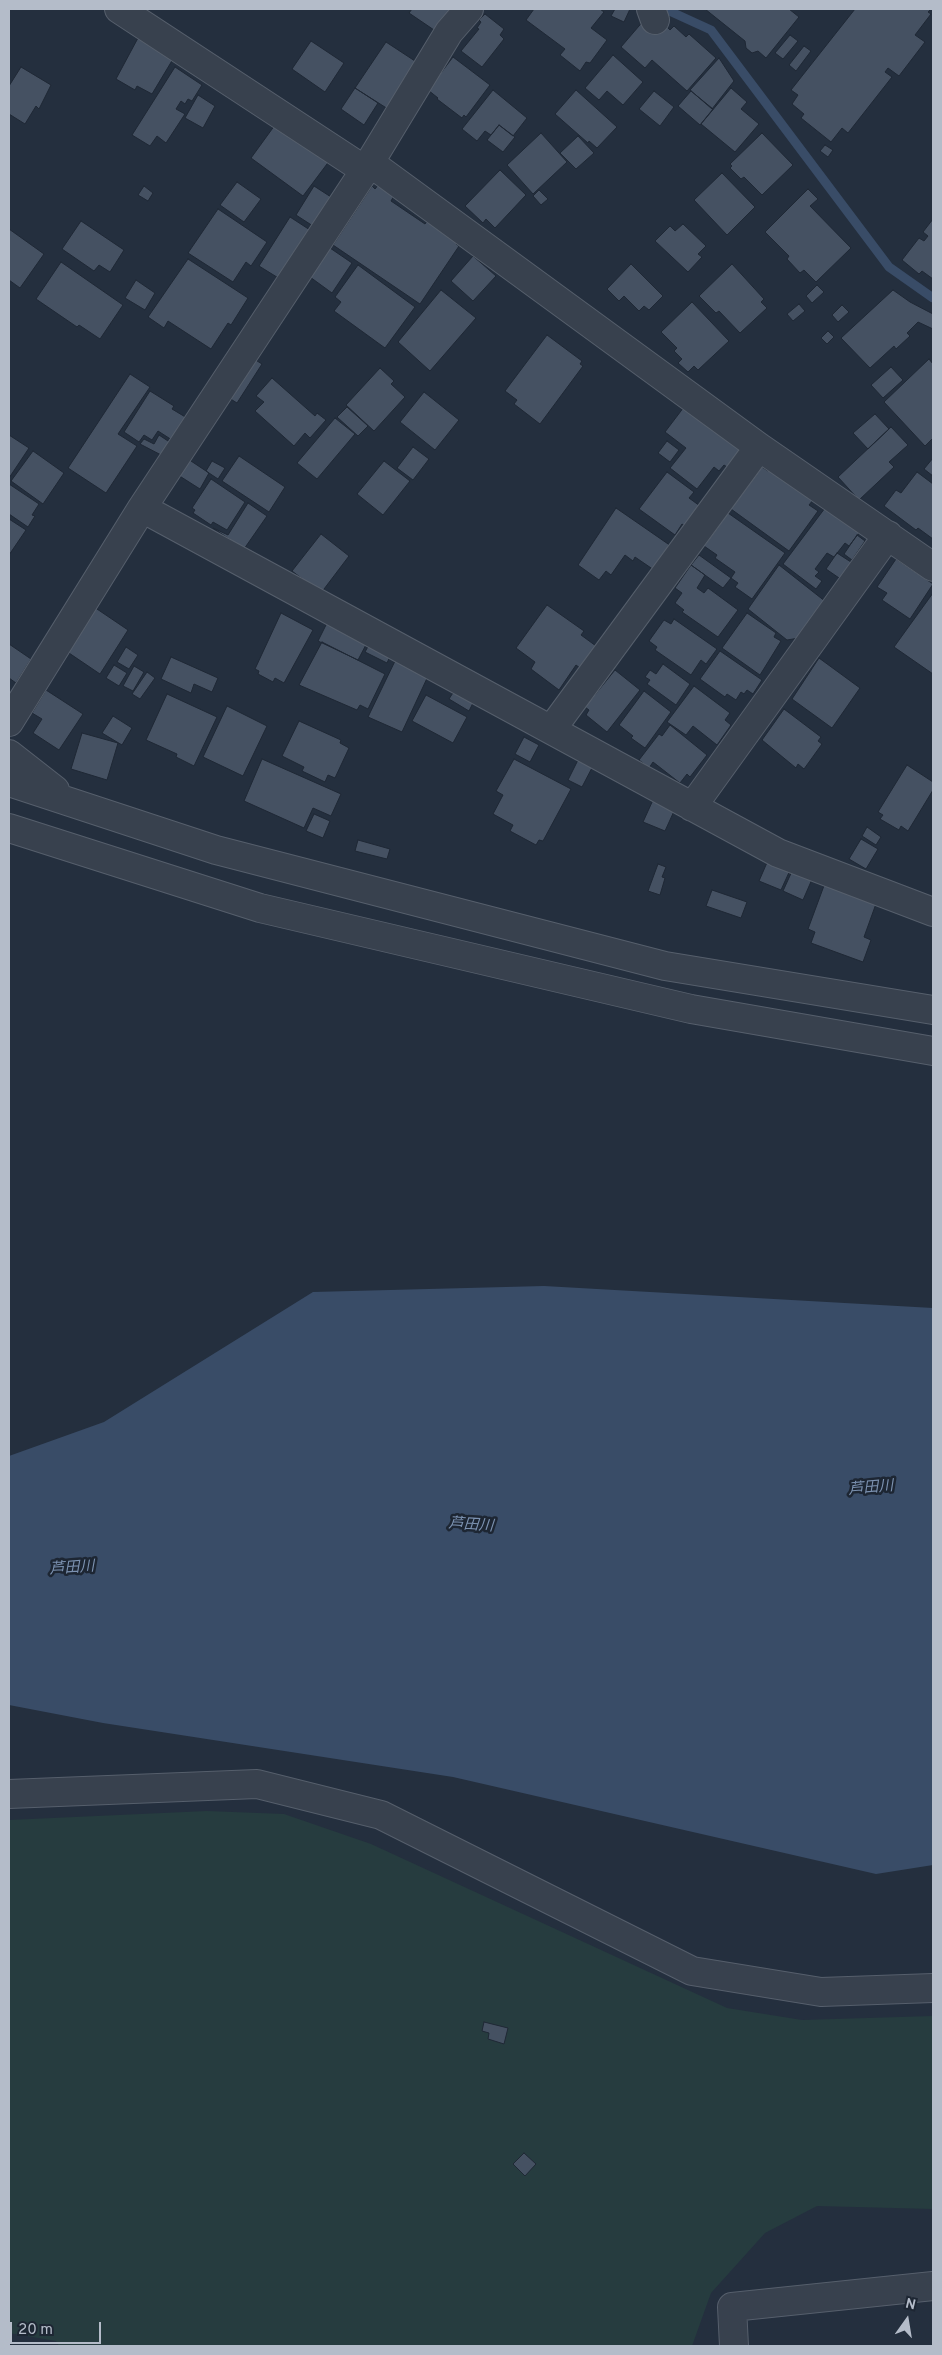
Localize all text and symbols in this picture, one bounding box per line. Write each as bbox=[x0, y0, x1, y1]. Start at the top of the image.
water label: 芦田川 bbox=[848, 1478, 894, 1500]
water label: 芦田川 bbox=[448, 1515, 494, 1537]
water label: 芦田川 bbox=[49, 1558, 95, 1580]
north arrow bbox=[882, 2295, 932, 2345]
text: N bbox=[904, 2295, 917, 2314]
scale bar bbox=[12, 2312, 104, 2344]
text: 20 m bbox=[18, 2321, 53, 2340]

